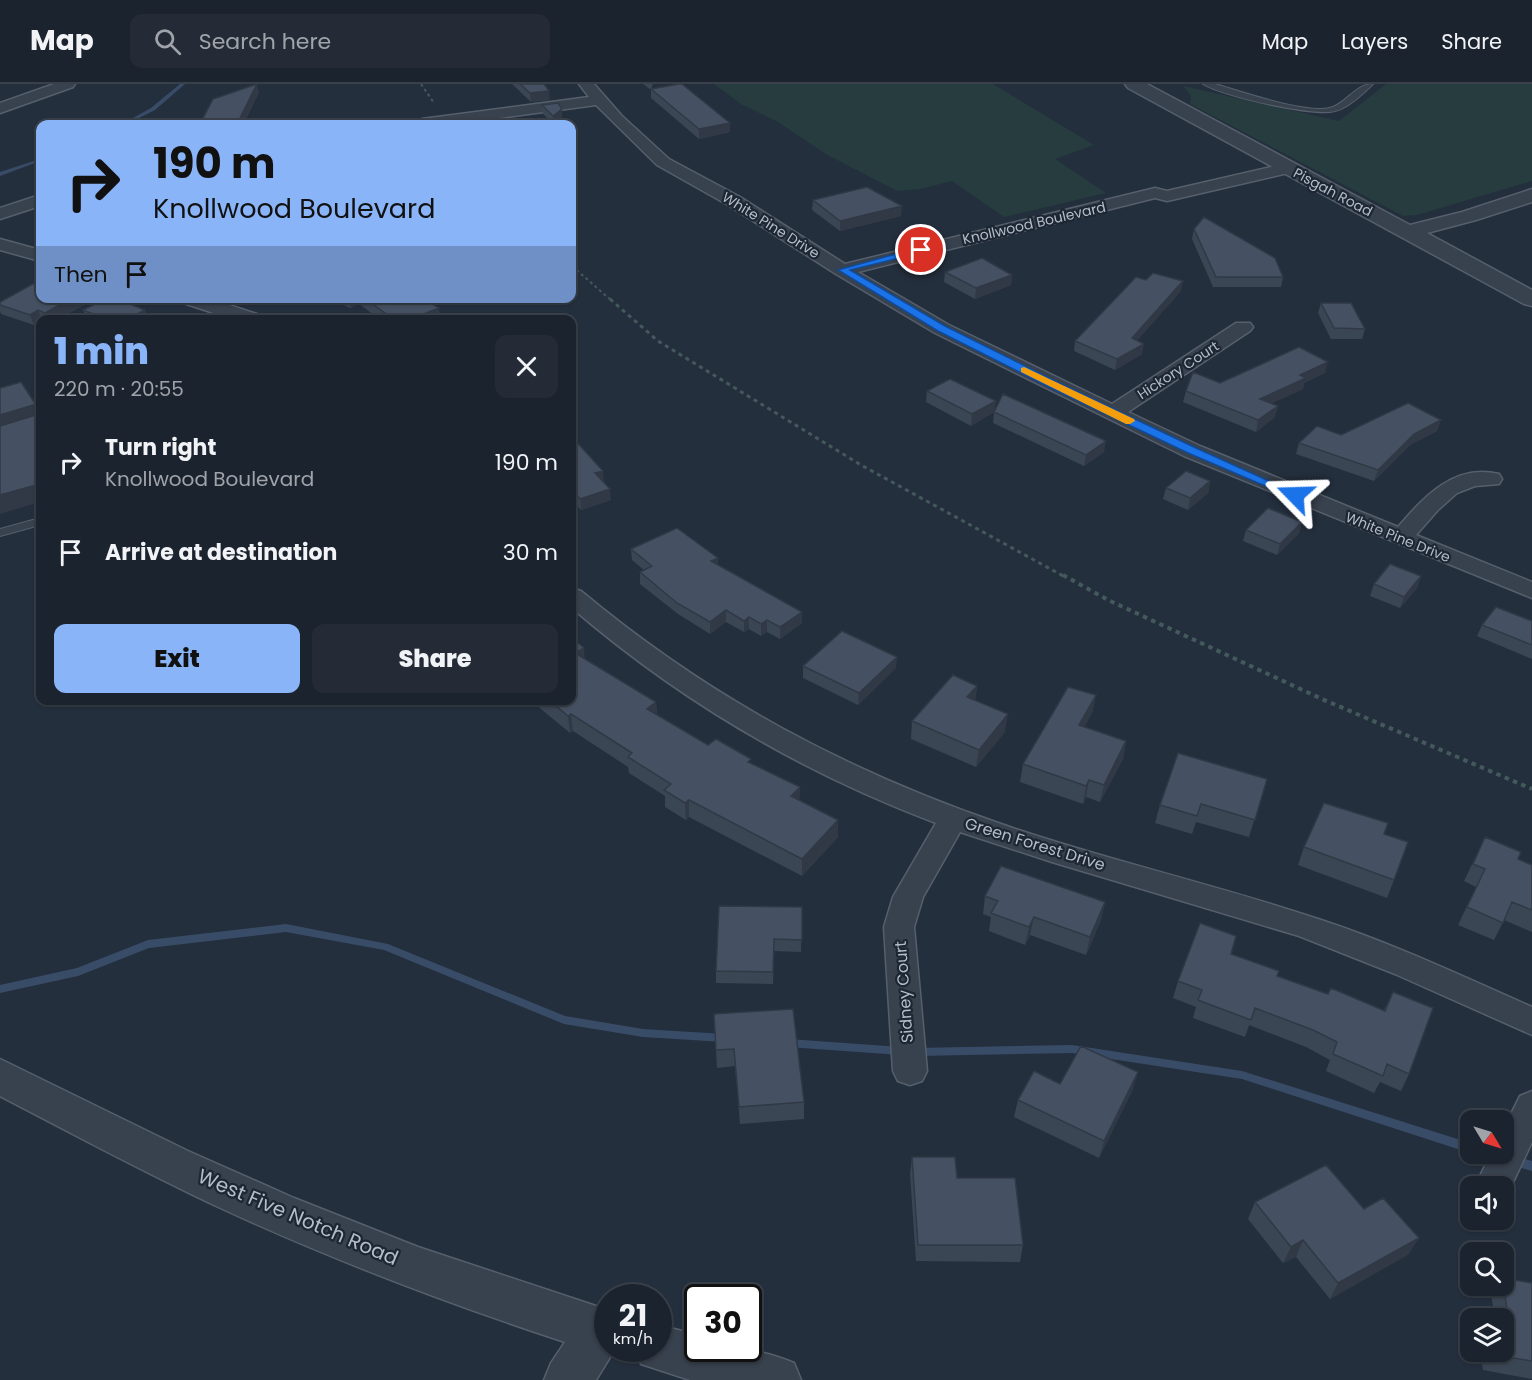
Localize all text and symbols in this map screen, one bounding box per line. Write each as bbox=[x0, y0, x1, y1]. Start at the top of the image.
search box bbox=[130, 14, 550, 68]
text: Map bbox=[30, 21, 94, 60]
icon: search bbox=[151, 25, 184, 58]
text: Search here bbox=[199, 26, 331, 57]
text: Map bbox=[1262, 27, 1308, 56]
text: Layers bbox=[1341, 27, 1408, 56]
text: Share bbox=[1441, 27, 1502, 56]
text: 190 m bbox=[153, 134, 275, 193]
icon: right bbox=[54, 144, 132, 222]
street label: Pisgah Road bbox=[1290, 163, 1376, 221]
street label: White Pine Drive bbox=[718, 187, 824, 263]
text: Knollwood Boulevard bbox=[153, 190, 435, 227]
street label: Knollwood Boulevard bbox=[960, 197, 1108, 249]
pin bbox=[895, 224, 946, 275]
icon: arrive bbox=[904, 233, 937, 266]
icon: arrive bbox=[120, 258, 153, 291]
text: Then bbox=[54, 259, 108, 290]
text: 1 min bbox=[54, 326, 149, 377]
button: close bbox=[495, 335, 558, 398]
street label: Hickory Court bbox=[1133, 336, 1223, 404]
text: 220 m · 20:55 bbox=[54, 375, 184, 403]
text: Turn right bbox=[105, 432, 216, 463]
icon: right bbox=[54, 446, 87, 479]
text: 190 m bbox=[495, 447, 558, 478]
position arrow bbox=[1263, 463, 1327, 527]
text: Knollwood Boulevard bbox=[105, 465, 314, 493]
street label: White Pine Drive bbox=[1343, 507, 1454, 567]
icon: arrive bbox=[54, 536, 87, 569]
text: Arrive at destination bbox=[105, 537, 337, 568]
text: 30 m bbox=[503, 537, 558, 568]
button: Exit bbox=[54, 624, 300, 693]
button: Share bbox=[312, 624, 558, 693]
street label: Green Forest Drive bbox=[962, 812, 1108, 876]
street label: Sidney Court bbox=[889, 940, 919, 1044]
north arrow bbox=[1460, 1110, 1514, 1164]
map controls bbox=[1460, 1110, 1514, 1362]
street label: West Five Notch Road bbox=[193, 1162, 403, 1272]
button: sound bbox=[1460, 1176, 1514, 1230]
button: search bbox=[1460, 1242, 1514, 1296]
speed limit sign: 30 bbox=[684, 1284, 762, 1362]
text: 21 bbox=[619, 1294, 647, 1337]
button: layers bbox=[1460, 1308, 1514, 1362]
text: km/h bbox=[613, 1328, 653, 1349]

